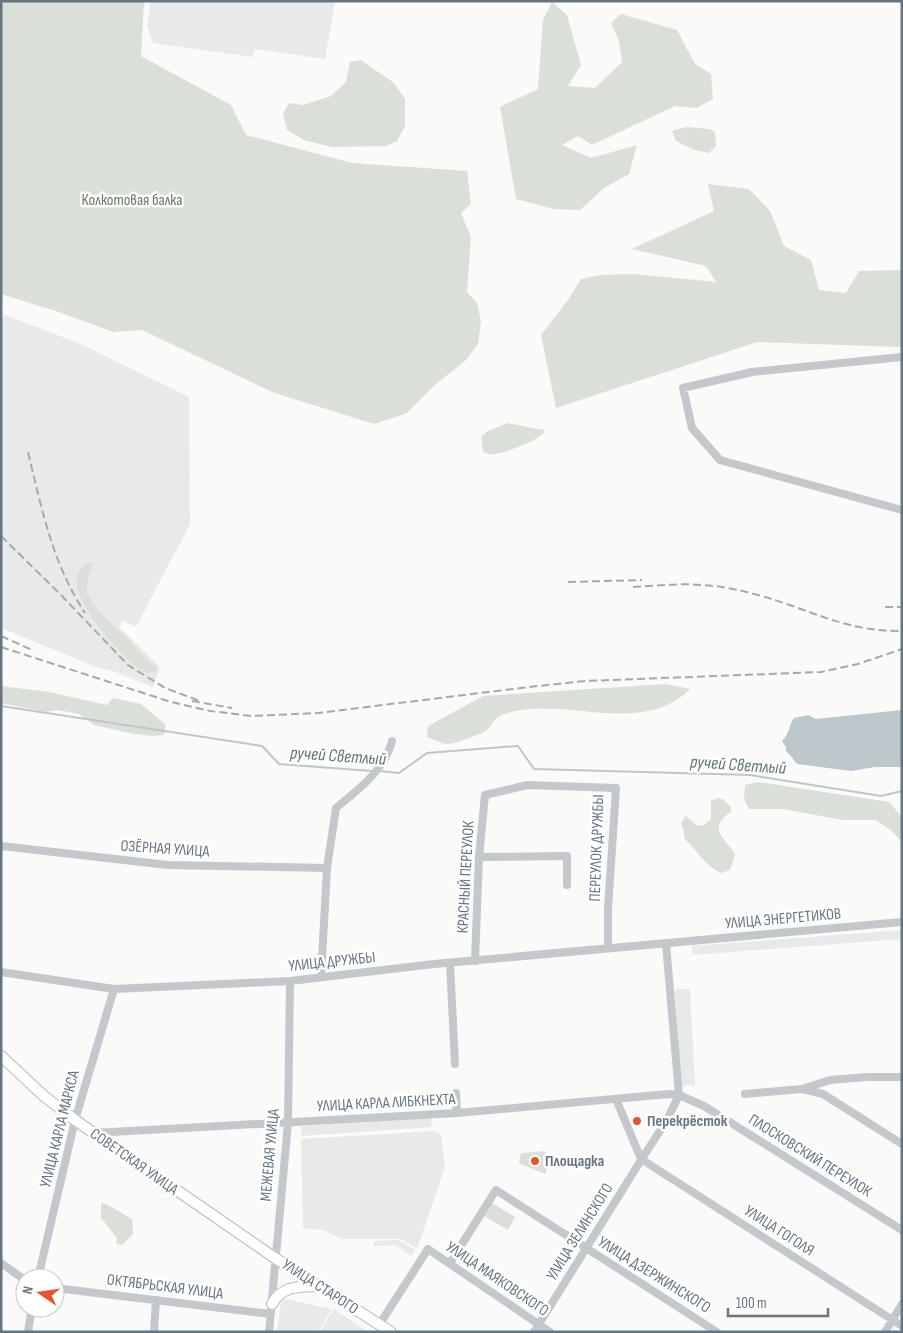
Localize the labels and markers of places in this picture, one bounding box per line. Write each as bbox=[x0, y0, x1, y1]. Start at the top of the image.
place label: Перекрёсток bbox=[647, 1112, 728, 1131]
marker: Перекрёсток bbox=[631, 1115, 643, 1127]
place label: Площадка bbox=[545, 1152, 604, 1171]
marker: Площадка bbox=[529, 1155, 541, 1167]

